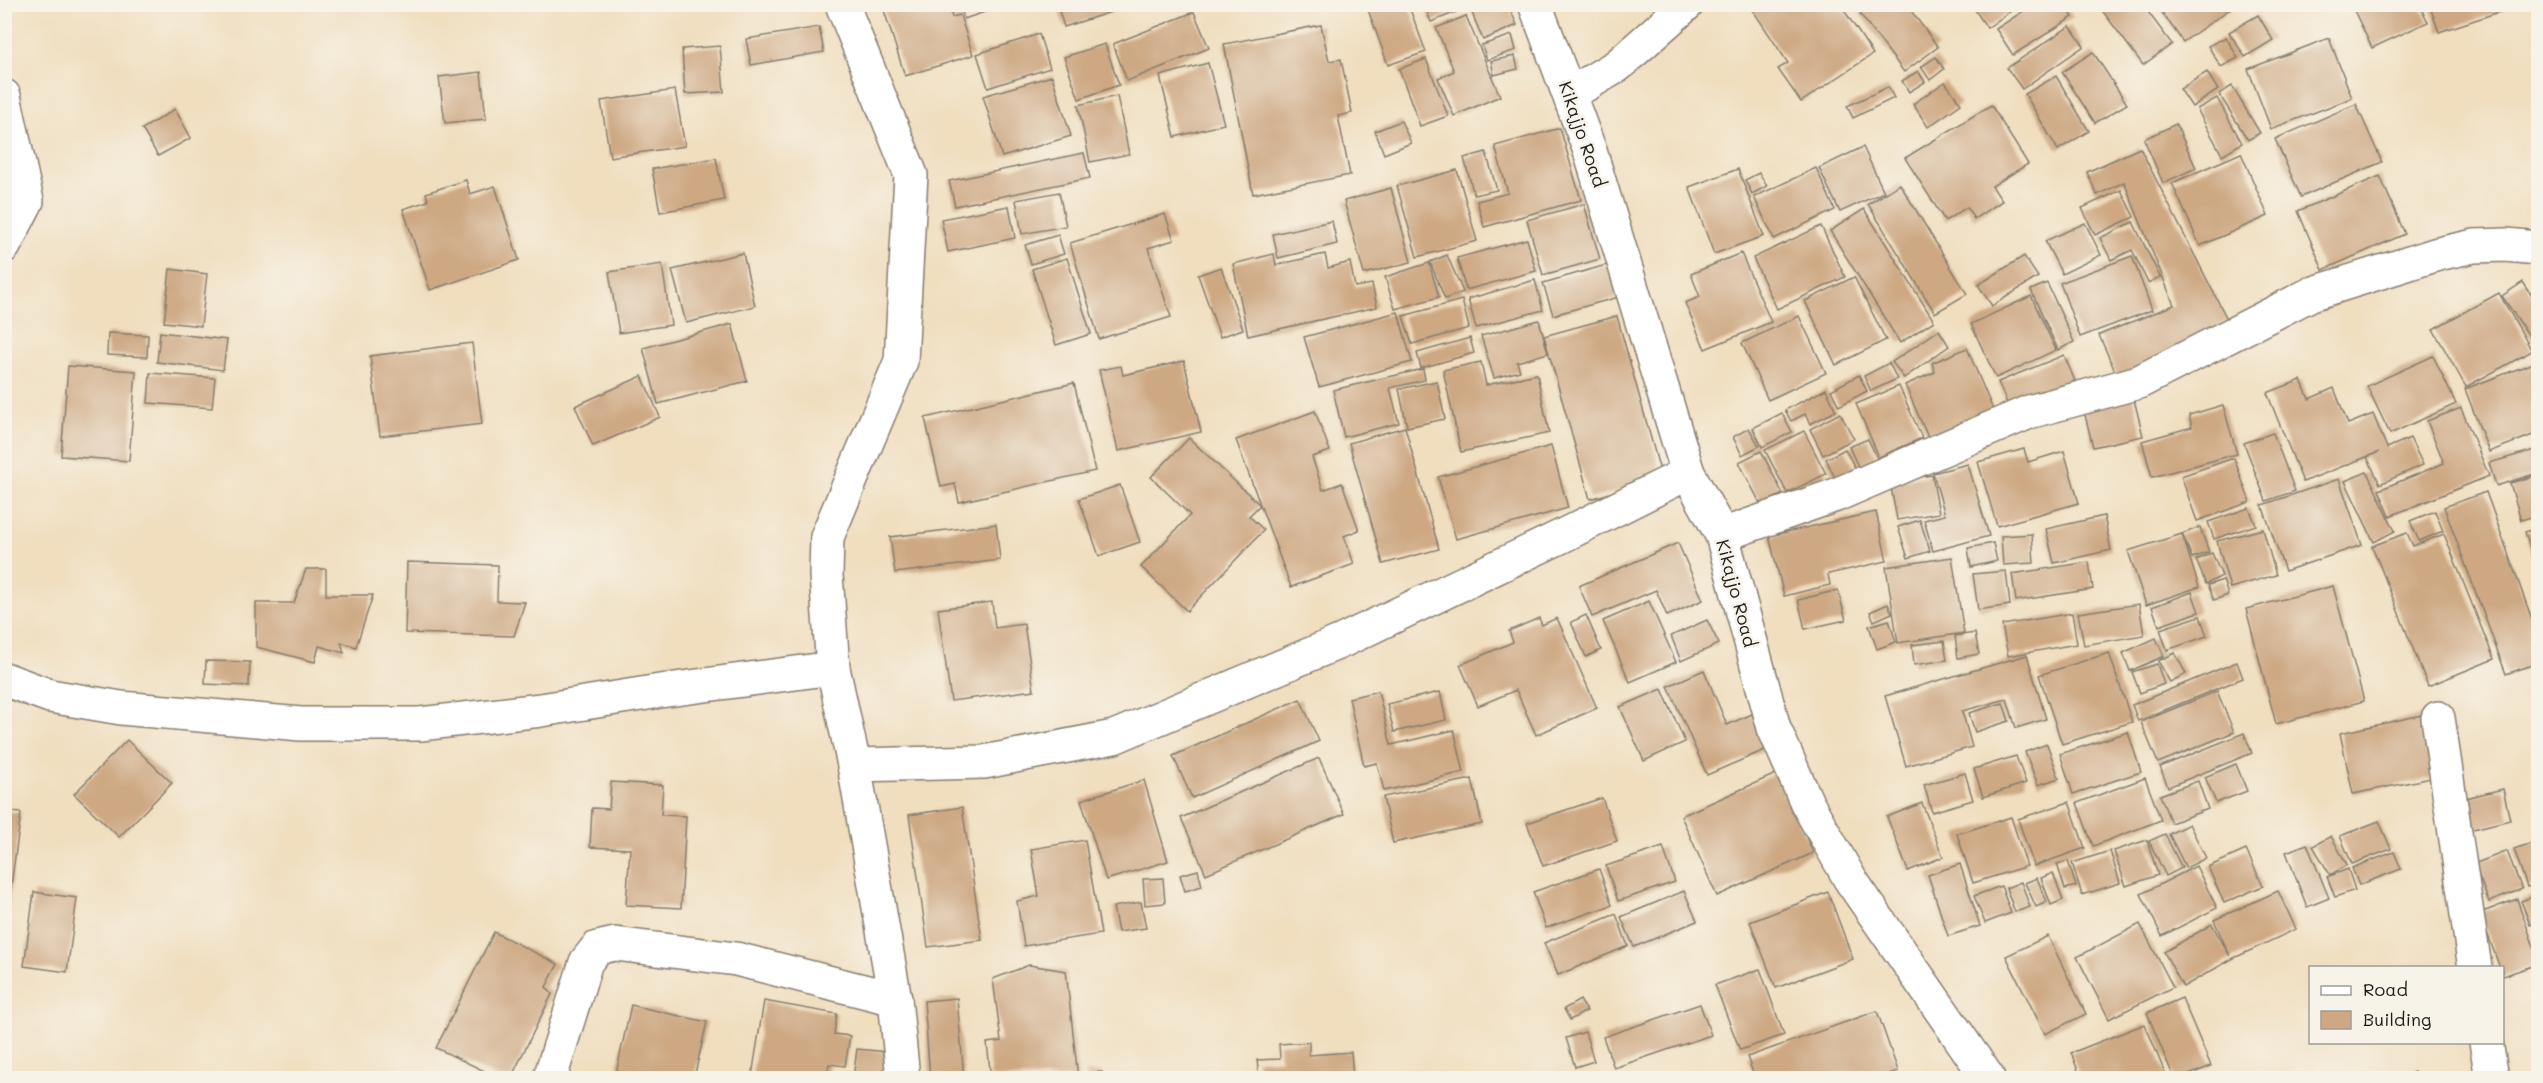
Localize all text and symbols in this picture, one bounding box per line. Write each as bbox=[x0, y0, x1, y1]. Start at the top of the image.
street label: Kikajjo Road bbox=[1554, 78, 1612, 190]
street label: Kikajjo Road bbox=[1711, 536, 1763, 650]
legend bbox=[2309, 966, 2504, 1044]
text: Road bbox=[2363, 977, 2408, 1001]
text: Building bbox=[2363, 1007, 2431, 1031]

